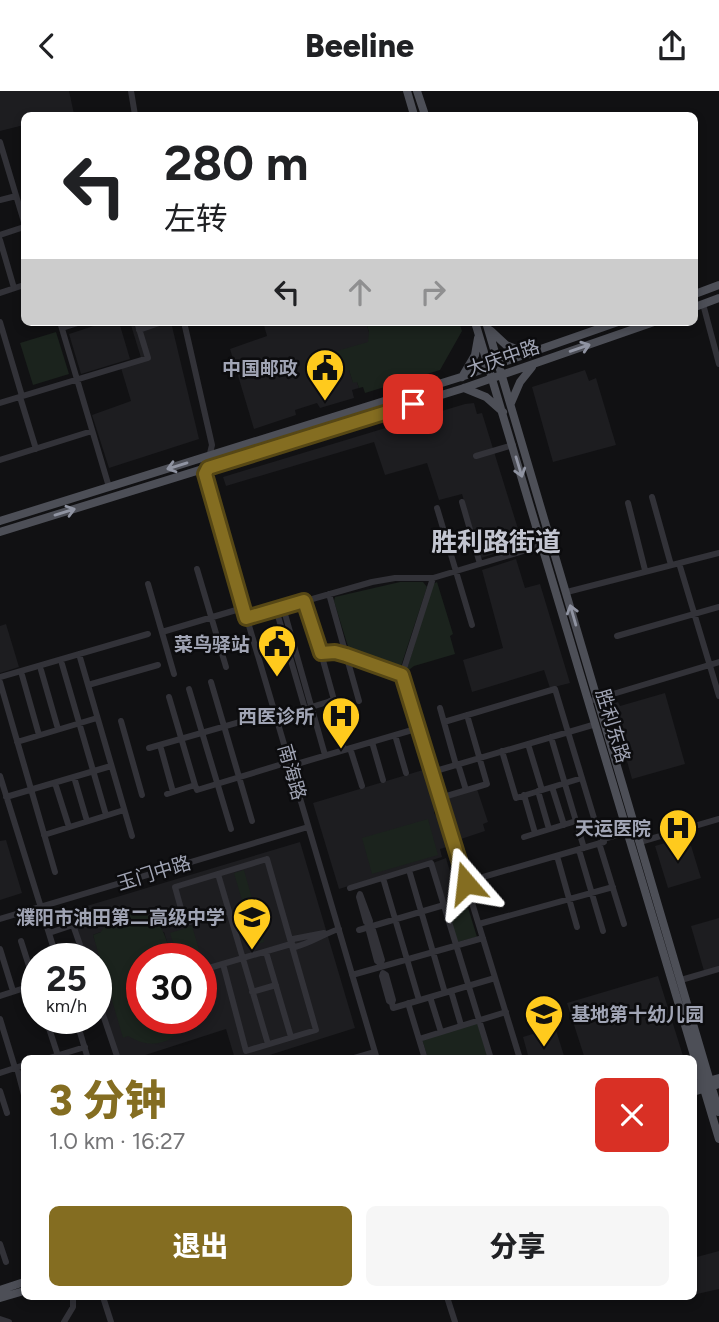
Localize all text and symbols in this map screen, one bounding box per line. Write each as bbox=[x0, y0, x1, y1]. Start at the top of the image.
icon: back bbox=[28, 27, 66, 65]
text: Beeline bbox=[305, 27, 414, 65]
icon: share bbox=[653, 27, 691, 65]
text: 280 m bbox=[164, 133, 309, 192]
icon: left bbox=[49, 140, 140, 231]
text: 左转 bbox=[164, 200, 228, 238]
icon: left bbox=[268, 273, 306, 311]
icon: ahead bbox=[341, 273, 379, 311]
icon: right bbox=[414, 273, 452, 311]
street label: 大庆中路 bbox=[463, 335, 543, 381]
one-way arrow bbox=[569, 341, 591, 353]
public building icon: 中国邮政 bbox=[304, 347, 346, 402]
place label: 中国邮政 bbox=[222, 357, 298, 380]
pin bbox=[383, 374, 443, 434]
icon: arrive bbox=[394, 385, 432, 423]
one-way arrow bbox=[514, 456, 527, 478]
one-way arrow bbox=[166, 460, 188, 473]
one-way arrow bbox=[54, 505, 76, 518]
district label: 胜利路街道 bbox=[431, 526, 561, 558]
one-way arrow bbox=[566, 605, 579, 627]
public building icon: 菜鸟驿站 bbox=[256, 623, 298, 678]
place label: 菜鸟驿站 bbox=[174, 633, 250, 656]
street label: 胜利东路 bbox=[591, 686, 635, 766]
hospital icon: 西医诊所 bbox=[320, 695, 362, 750]
place label: 西医诊所 bbox=[238, 705, 314, 728]
street label: 南海路 bbox=[273, 741, 311, 803]
hospital icon: 天运医院 bbox=[657, 807, 699, 862]
place label: 天运医院 bbox=[575, 817, 651, 840]
position arrow bbox=[429, 846, 503, 920]
street label: 玉门中路 bbox=[114, 851, 194, 895]
school or university icon: 濮阳市油田第二高级中学 bbox=[231, 896, 273, 951]
place label: 濮阳市油田第二高级中学 bbox=[16, 906, 225, 929]
speed limit sign: 30 bbox=[126, 943, 217, 1034]
text: 25 bbox=[46, 958, 87, 1000]
school or university icon: 基地第十幼儿园 bbox=[523, 993, 565, 1048]
text: km/h bbox=[46, 995, 87, 1017]
place label: 基地第十幼儿园 bbox=[571, 1003, 704, 1026]
text: 3 分钟 bbox=[49, 1075, 166, 1126]
button: close bbox=[595, 1078, 669, 1152]
text: 1.0 km · 16:27 bbox=[49, 1127, 185, 1155]
button: 退出 bbox=[49, 1206, 352, 1286]
button: 分享 bbox=[366, 1206, 669, 1286]

